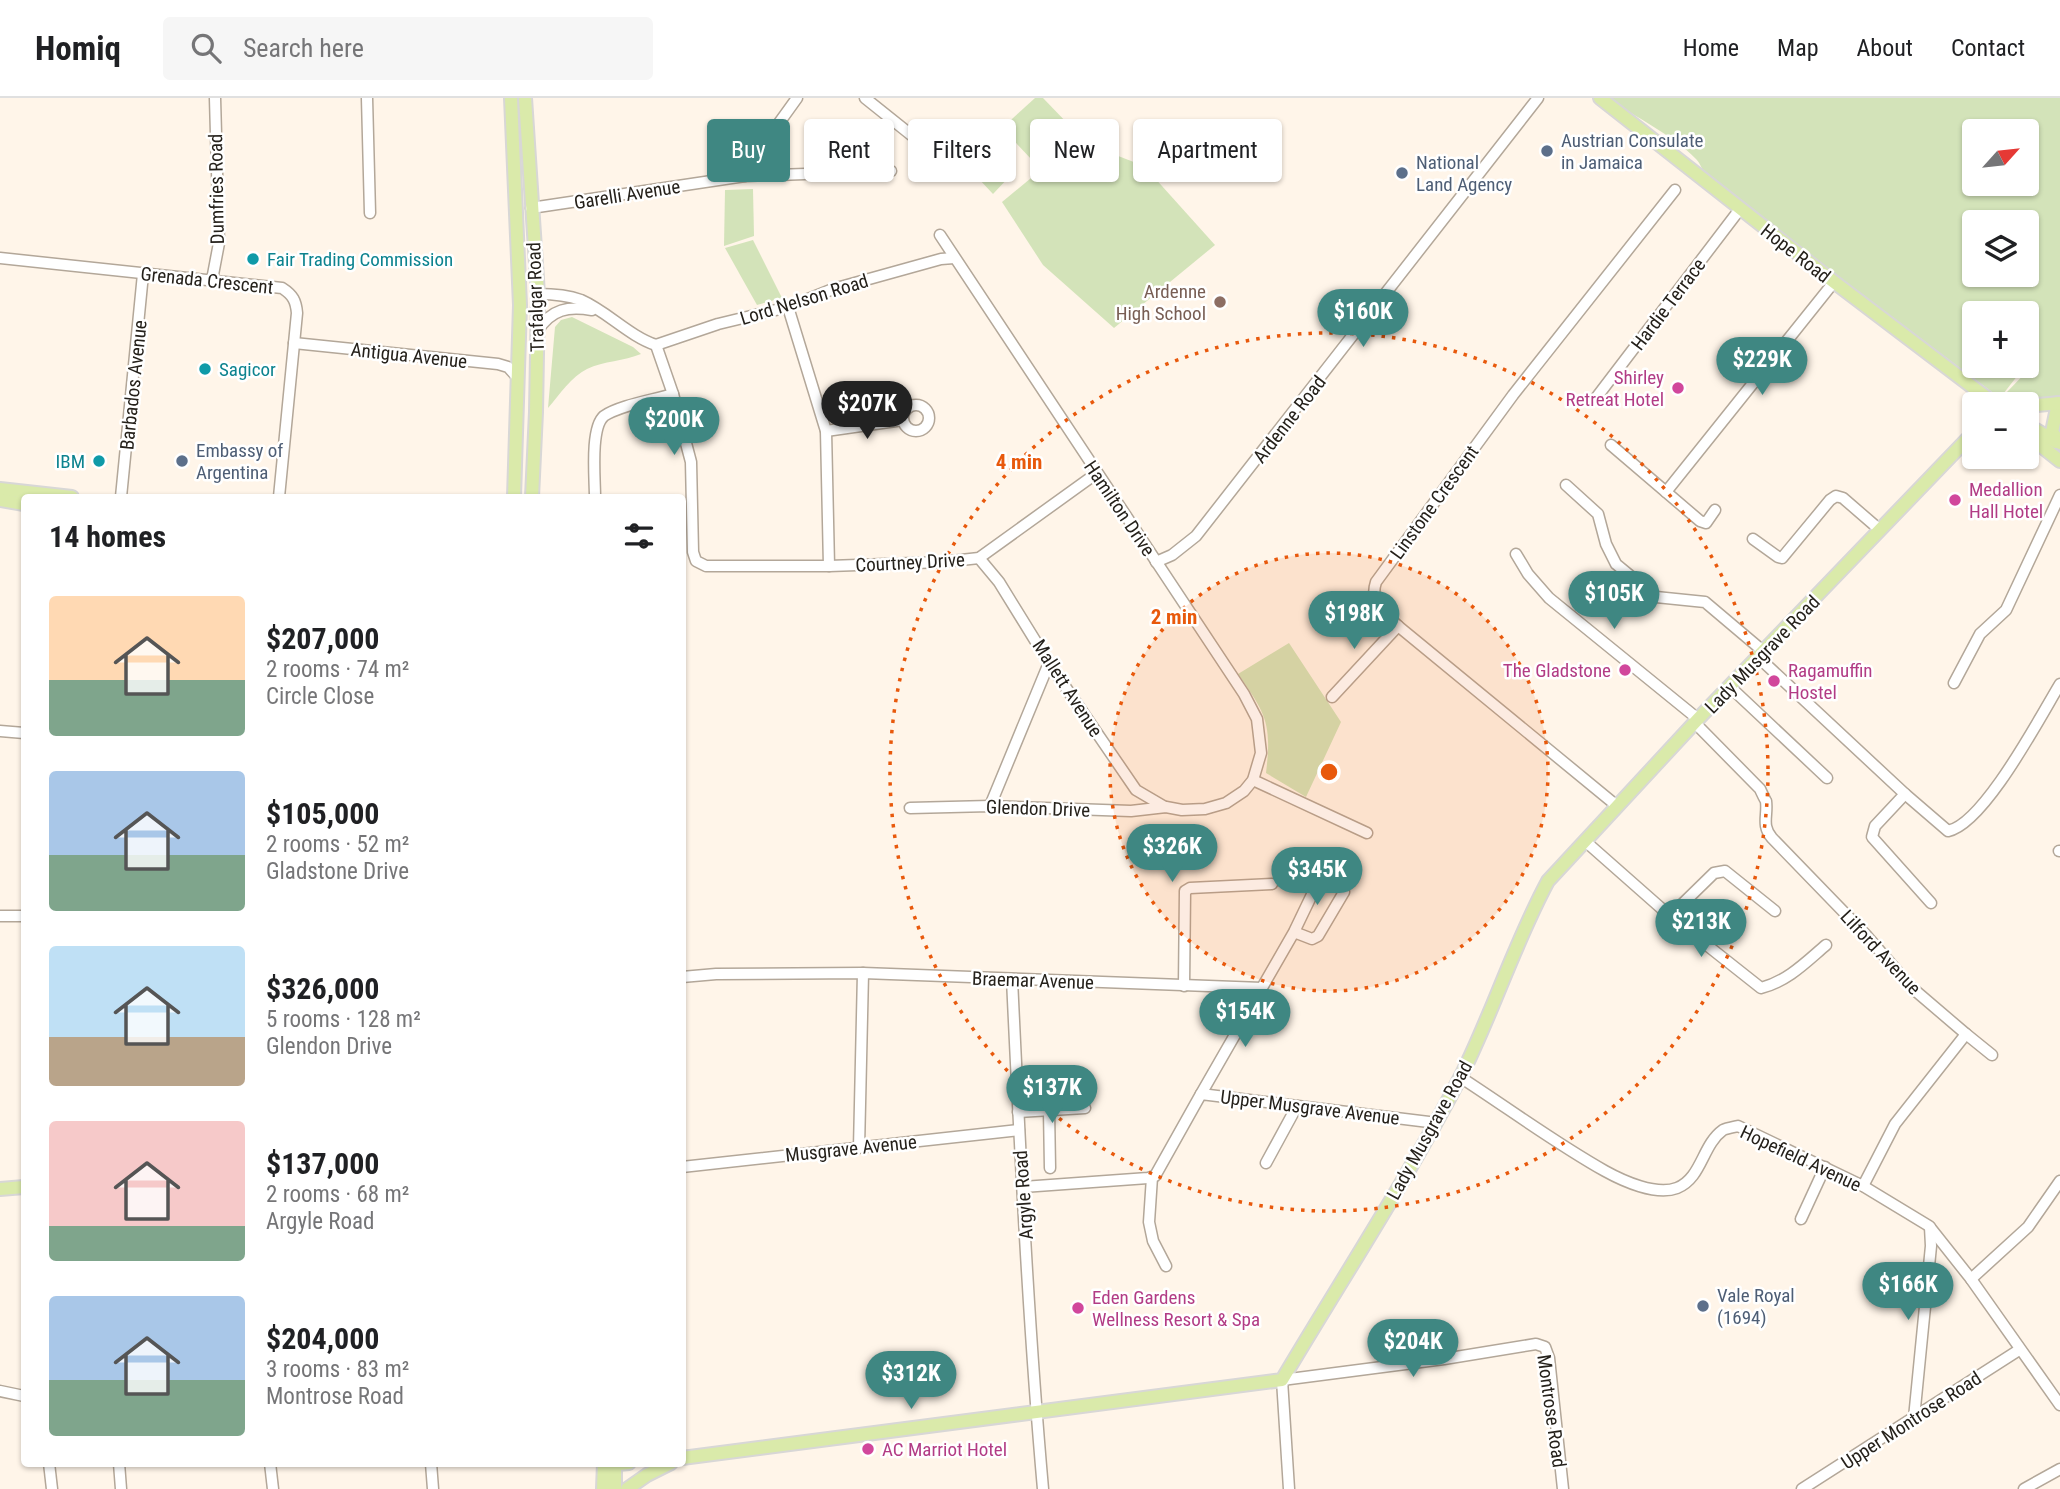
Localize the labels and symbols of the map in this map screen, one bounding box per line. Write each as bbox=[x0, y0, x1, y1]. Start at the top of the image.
north arrow bbox=[1962, 119, 2039, 196]
place label: Austrian Consulate in Jamaica bbox=[1561, 129, 1704, 174]
street label: Dumfries Road bbox=[204, 134, 229, 244]
marker: Austrian Consulate in Jamaica bbox=[1539, 143, 1555, 159]
place label: National Land Agency bbox=[1416, 151, 1512, 196]
marker: National Land Agency bbox=[1394, 165, 1410, 181]
street label: Garelli Avenue bbox=[572, 175, 682, 214]
street label: Hope Road bbox=[1756, 219, 1835, 288]
street label: Trafalgar Road bbox=[522, 242, 549, 352]
place label: Fair Trading Commission bbox=[267, 248, 453, 271]
marker: Fair Trading Commission bbox=[245, 251, 261, 267]
street label: Hardie Terrace bbox=[1626, 254, 1710, 355]
street label: Grenada Crescent bbox=[139, 262, 274, 299]
street label: Lord Nelson Road bbox=[737, 269, 871, 330]
place label: Ardenne High School bbox=[1116, 280, 1206, 325]
pin: $160K bbox=[1314, 289, 1412, 349]
marker: Ardenne High School bbox=[1212, 294, 1228, 310]
street label: Barbados Avenue bbox=[115, 319, 152, 451]
street label: Antigua Avenue bbox=[350, 338, 468, 373]
pin: $229K bbox=[1713, 338, 1811, 397]
place label: Sagicor bbox=[219, 358, 276, 381]
marker: Sagicor bbox=[197, 361, 213, 377]
place label: Shirley Retreat Hotel bbox=[1566, 366, 1664, 411]
street label: Ardenne Road bbox=[1248, 371, 1331, 468]
marker: Shirley Retreat Hotel bbox=[1670, 380, 1686, 396]
pin: $207K bbox=[818, 382, 916, 441]
pin: $200K bbox=[625, 398, 723, 457]
place label: Embassy of Argentina bbox=[196, 439, 283, 484]
street label: Linstone Crescent bbox=[1385, 441, 1483, 564]
place label: IBM bbox=[56, 450, 85, 473]
text: 4 min bbox=[996, 450, 1042, 474]
marker: IBM bbox=[91, 453, 107, 469]
marker: Embassy of Argentina bbox=[174, 453, 190, 469]
street label: Hamilton Drive bbox=[1079, 456, 1160, 561]
place label: Medallion Hall Hotel bbox=[1969, 478, 2043, 523]
marker: Medallion Hall Hotel bbox=[1947, 492, 1963, 508]
street label: Courtney Drive bbox=[855, 548, 965, 577]
pin: $105K bbox=[1565, 572, 1663, 631]
street label: Lady Musgrave Road bbox=[1700, 591, 1825, 718]
pin: $198K bbox=[1305, 592, 1403, 651]
text: 2 min bbox=[1151, 605, 1197, 629]
street label: Mallett Avenue bbox=[1028, 635, 1108, 741]
place label: The Gladstone bbox=[1503, 659, 1611, 682]
place label: Ragamuffin Hostel bbox=[1788, 659, 1873, 704]
marker: The Gladstone bbox=[1617, 662, 1633, 678]
marker: Ragamuffin Hostel bbox=[1766, 673, 1782, 689]
centre of rings bbox=[1317, 760, 1341, 784]
street label: Glendon Drive bbox=[986, 795, 1091, 822]
pin: $326K bbox=[1123, 824, 1221, 884]
pin: $345K bbox=[1268, 848, 1366, 907]
pin: $213K bbox=[1652, 900, 1750, 959]
street label: Lilford Avenue bbox=[1836, 905, 1926, 1000]
street label: Braemar Avenue bbox=[972, 967, 1094, 994]
pin: $154K bbox=[1196, 990, 1294, 1049]
street label: Lady Musgrave Road bbox=[1382, 1057, 1477, 1204]
pin: $137K bbox=[1003, 1066, 1101, 1125]
street label: Upper Musgrave Avenue bbox=[1219, 1085, 1401, 1130]
street label: Hopefield Avenue bbox=[1737, 1120, 1865, 1197]
street label: Musgrave Avenue bbox=[784, 1130, 918, 1167]
street label: Argyle Road bbox=[1009, 1149, 1038, 1240]
pin: $166K bbox=[1859, 1262, 1957, 1322]
place label: Vale Royal (1694) bbox=[1717, 1284, 1795, 1329]
place label: Eden Gardens Wellness Resort & Spa bbox=[1092, 1286, 1260, 1331]
marker: Vale Royal (1694) bbox=[1695, 1298, 1711, 1314]
marker: Eden Gardens Wellness Resort & Spa bbox=[1070, 1300, 1086, 1316]
pin: $204K bbox=[1364, 1320, 1462, 1379]
pin: $312K bbox=[862, 1352, 960, 1411]
street label: Montrose Road bbox=[1532, 1353, 1571, 1469]
street label: Upper Montrose Road bbox=[1837, 1367, 1986, 1474]
place label: AC Marriot Hotel bbox=[882, 1438, 1007, 1461]
marker: AC Marriot Hotel bbox=[860, 1441, 876, 1457]

